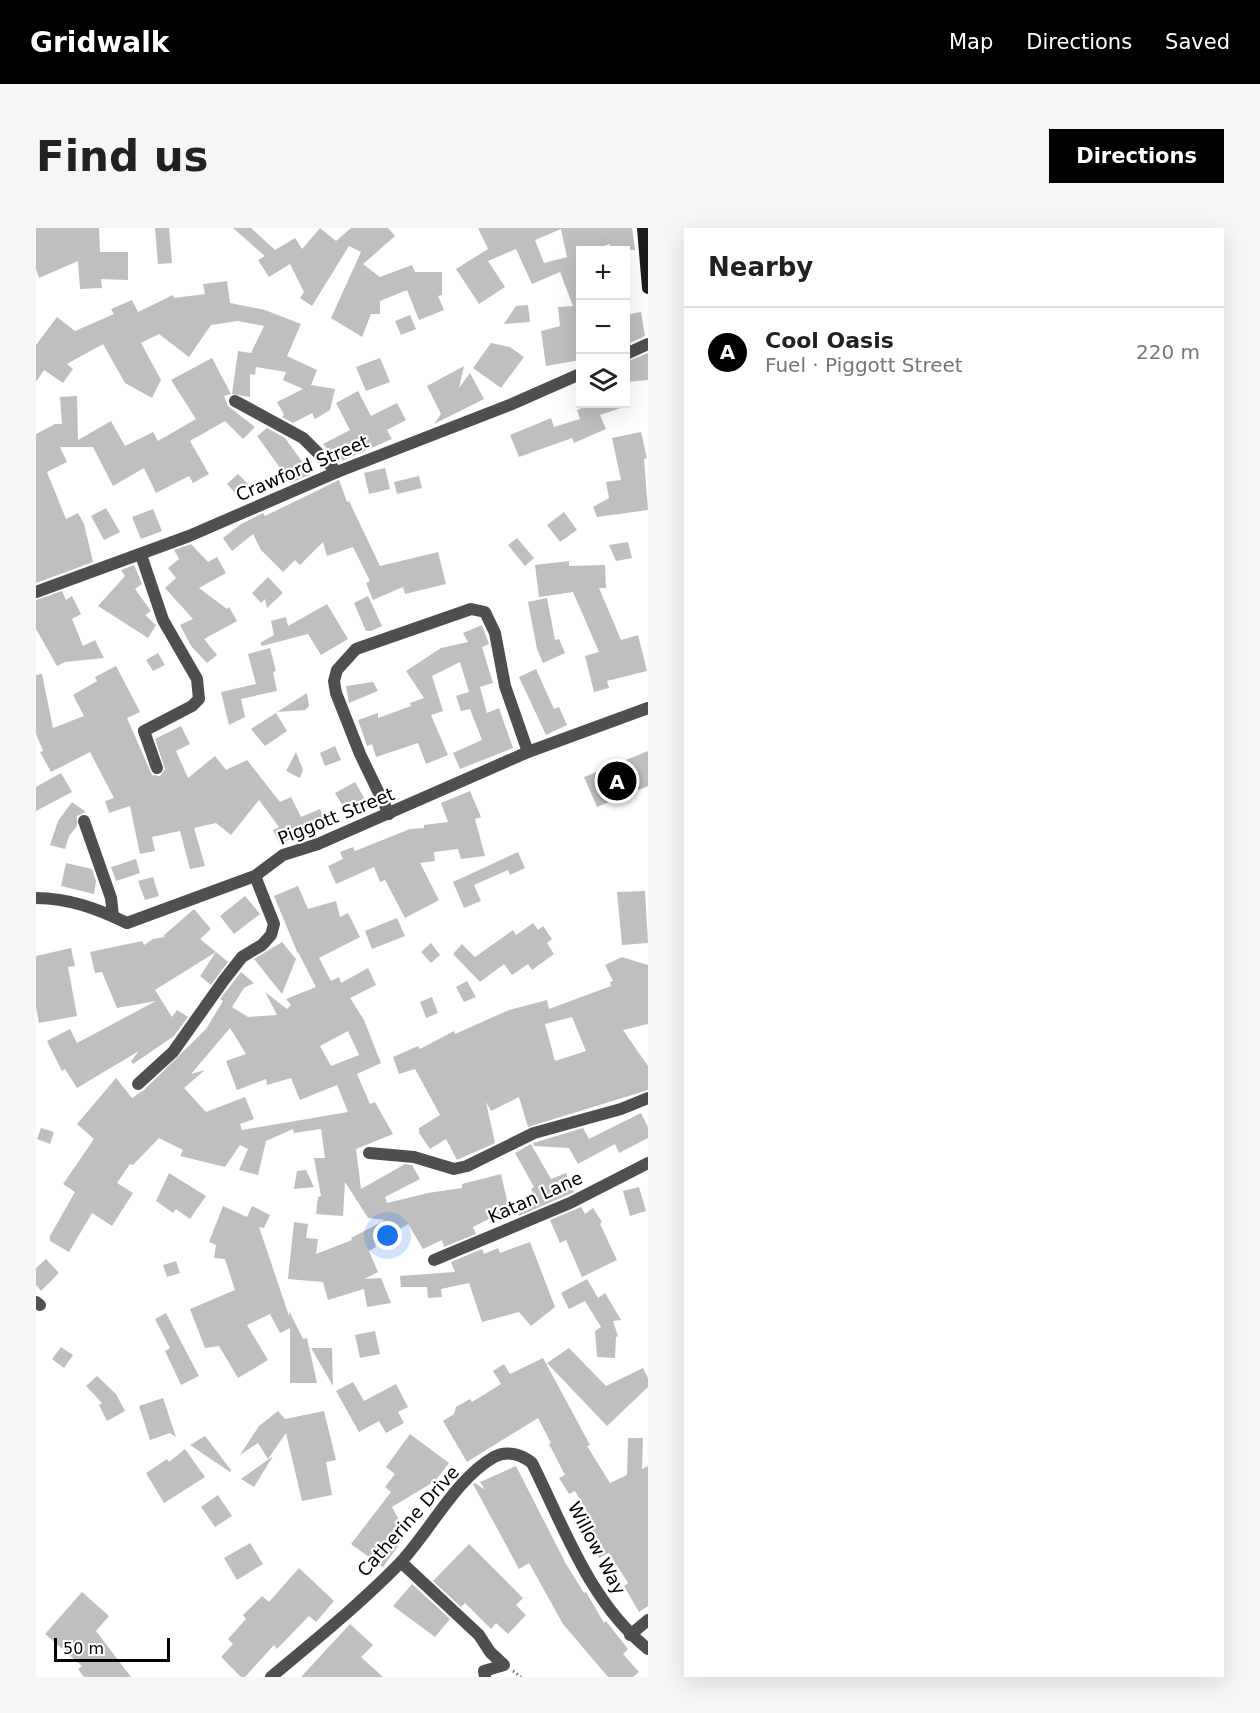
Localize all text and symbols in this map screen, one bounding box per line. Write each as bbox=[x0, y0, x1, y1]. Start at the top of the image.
text: Gridwalk bbox=[30, 26, 169, 59]
text: Map bbox=[949, 30, 993, 54]
text: Directions bbox=[1026, 30, 1132, 54]
text: Saved bbox=[1165, 30, 1230, 54]
button: Directions bbox=[1049, 129, 1224, 183]
text: Find us bbox=[36, 132, 209, 181]
map controls bbox=[576, 246, 630, 408]
button: + bbox=[576, 246, 630, 300]
text: Nearby bbox=[708, 252, 813, 282]
button: − bbox=[576, 300, 630, 354]
text: Cool Oasis bbox=[765, 328, 894, 353]
text: A bbox=[720, 340, 735, 364]
text: 220 m bbox=[1136, 340, 1200, 364]
text: Fuel · Piggott Street bbox=[765, 353, 963, 377]
button: layers bbox=[576, 354, 630, 408]
street label: Crawford Street bbox=[233, 431, 371, 505]
pin: A bbox=[598, 758, 636, 804]
street label: Piggott Street bbox=[275, 783, 397, 849]
street label: Katan Lane bbox=[484, 1167, 586, 1227]
your location bbox=[373, 1221, 402, 1250]
street label: Catherine Drive bbox=[353, 1461, 463, 1581]
street label: Willow Way bbox=[564, 1498, 630, 1598]
scale bar bbox=[54, 1635, 170, 1662]
text: 50 m bbox=[63, 1639, 104, 1658]

